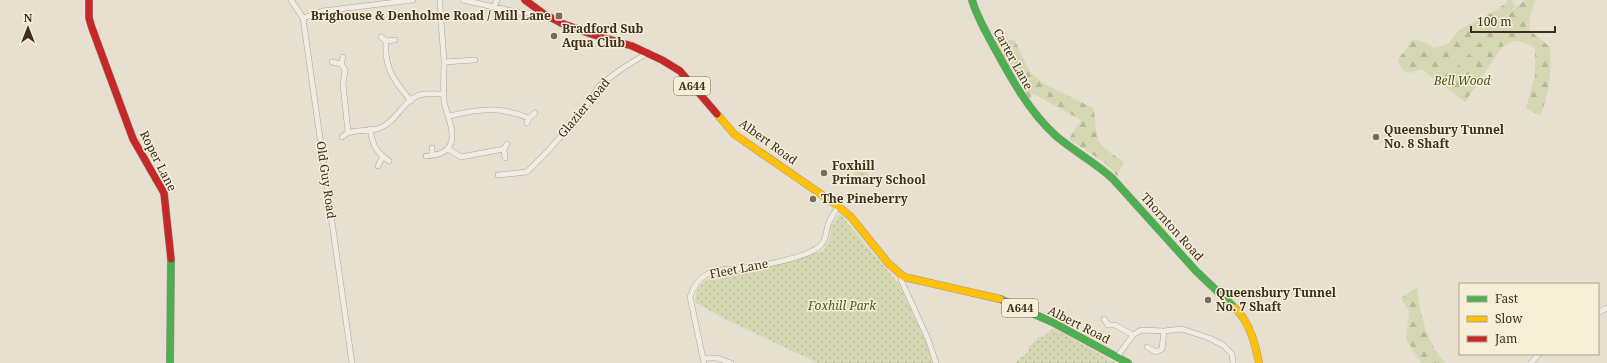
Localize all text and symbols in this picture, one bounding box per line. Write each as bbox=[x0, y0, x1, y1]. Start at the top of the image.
place label: Brighouse & Denholme Road / Mill Lane bbox=[311, 7, 551, 24]
north arrow bbox=[8, 8, 48, 48]
scale bar bbox=[1471, 8, 1555, 34]
text: N bbox=[24, 10, 33, 25]
marker: Brighouse & Denholme Road / Mill Lane bbox=[554, 11, 564, 21]
text: 100 m bbox=[1477, 13, 1512, 30]
place label: Bradford Sub Aqua Club bbox=[562, 20, 643, 51]
street label: Carter Lane bbox=[990, 25, 1037, 92]
marker: Bradford Sub Aqua Club bbox=[549, 31, 559, 41]
park label: Bell Wood bbox=[1433, 72, 1490, 89]
street label: Glazier Road bbox=[554, 74, 614, 141]
road number: A644 bbox=[674, 77, 710, 95]
street label: Albert Road bbox=[736, 115, 801, 169]
place label: Queensbury Tunnel No. 8 Shaft bbox=[1384, 121, 1505, 152]
street label: Roper Lane bbox=[136, 128, 181, 194]
marker: Queensbury Tunnel No. 8 Shaft bbox=[1371, 132, 1381, 142]
street label: Old Guy Road bbox=[313, 140, 340, 220]
place label: Foxhill Primary School bbox=[832, 157, 927, 188]
marker: Foxhill Primary School bbox=[819, 168, 829, 178]
street label: Thornton Road bbox=[1137, 189, 1208, 265]
place label: The Pineberry bbox=[821, 190, 908, 207]
marker: The Pineberry bbox=[808, 194, 818, 204]
street label: Fleet Lane bbox=[708, 254, 770, 283]
legend bbox=[1459, 283, 1599, 355]
place label: Queensbury Tunnel No. 7 Shaft bbox=[1216, 284, 1337, 315]
text: Fast bbox=[1495, 290, 1518, 307]
marker: Queensbury Tunnel No. 7 Shaft bbox=[1203, 295, 1213, 305]
park label: Foxhill Park bbox=[807, 297, 877, 314]
road number: A644 bbox=[1002, 299, 1038, 317]
street label: Albert Road bbox=[1045, 302, 1114, 348]
text: Slow bbox=[1495, 310, 1523, 327]
text: Jam bbox=[1494, 330, 1517, 347]

